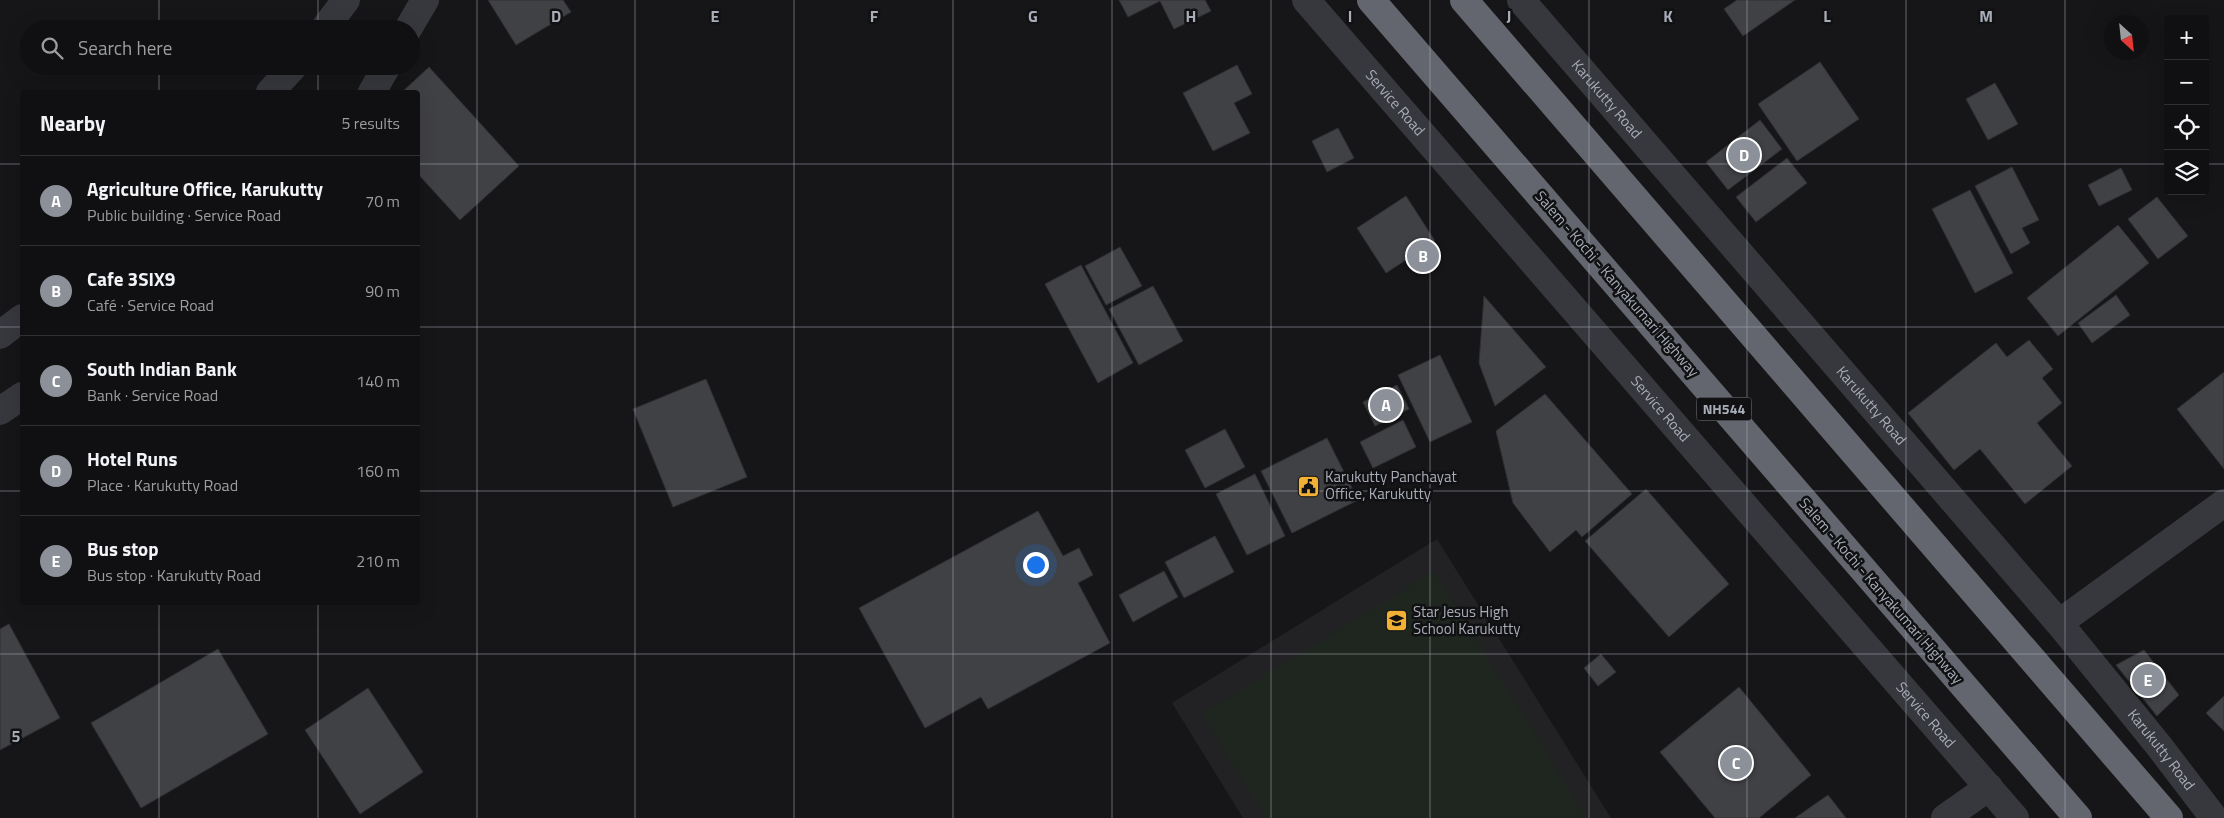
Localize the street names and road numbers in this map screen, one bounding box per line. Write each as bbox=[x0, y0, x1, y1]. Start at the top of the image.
street label: Karukutty Road bbox=[1566, 54, 1648, 143]
street label: Service Road bbox=[1360, 64, 1431, 141]
street label: Salem - Kochi - Kanyakumari Highway bbox=[1530, 185, 1705, 382]
street label: Karukutty Road bbox=[1831, 361, 1912, 450]
street label: Service Road bbox=[1625, 370, 1696, 447]
road number: NH544 bbox=[1696, 398, 1752, 420]
street label: Salem - Kochi - Kanyakumari Highway bbox=[1794, 492, 1969, 689]
street label: Service Road bbox=[1891, 676, 1961, 753]
street label: Karukutty Road bbox=[2122, 704, 2201, 795]

